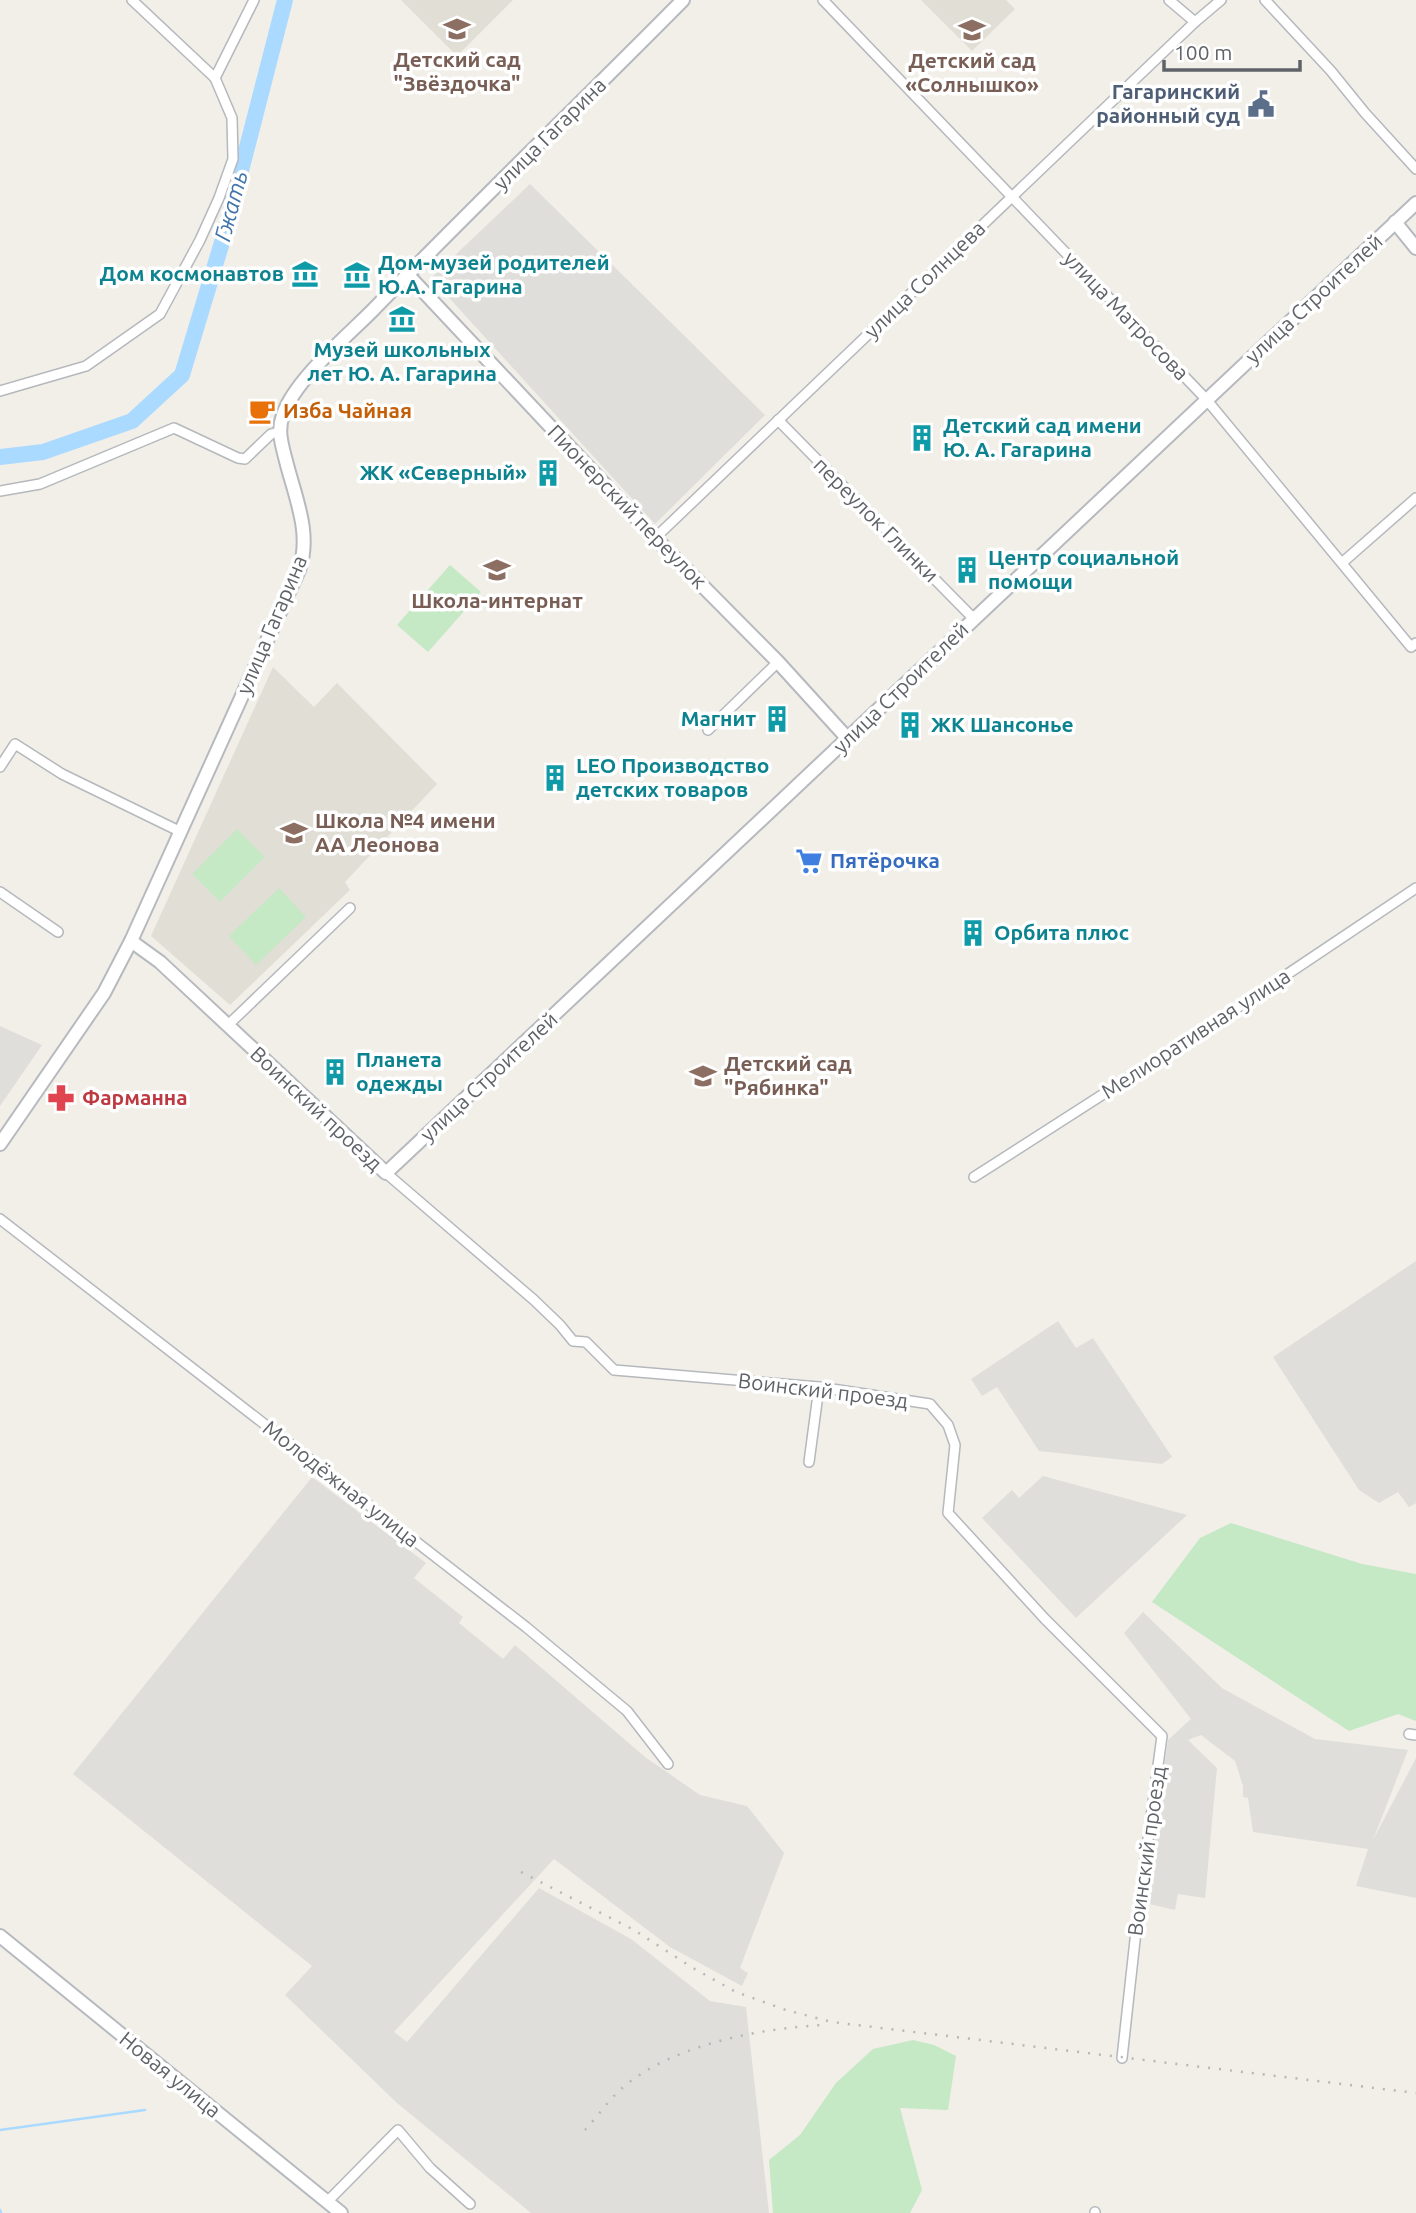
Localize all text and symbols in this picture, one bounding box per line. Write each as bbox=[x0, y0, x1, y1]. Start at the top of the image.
school or university icon: Детский сад "Звёздочка" bbox=[442, 14, 472, 44]
school or university icon: Детский сад «Солнышко» bbox=[957, 15, 987, 45]
scale bar bbox=[1164, 28, 1300, 72]
text: 100 m bbox=[1174, 40, 1232, 64]
place label: Детский сад "Звёздочка" bbox=[393, 47, 521, 95]
place label: Детский сад «Солнышко» bbox=[905, 48, 1039, 96]
street label: улица Гагарина bbox=[488, 72, 610, 194]
place label: Гагаринский районный суд bbox=[1096, 79, 1240, 127]
public building icon: Гагаринский районный суд bbox=[1246, 89, 1276, 119]
water label: Гжать bbox=[209, 168, 252, 244]
street label: улица Солнцева bbox=[859, 216, 990, 343]
street label: улица Строителей bbox=[1240, 229, 1387, 368]
street label: улица Матросова bbox=[1059, 246, 1194, 385]
place label: Дом-музей родителей Ю.А. Гагарина bbox=[378, 250, 610, 298]
museum icon: Дом космонавтов bbox=[290, 259, 320, 289]
museum icon: Дом-музей родителей Ю.А. Гагарина bbox=[342, 260, 372, 290]
place label: Дом космонавтов bbox=[100, 261, 284, 285]
museum icon: Музей школьных лет Ю. А. Гагарина bbox=[387, 304, 417, 334]
place label: Музей школьных лет Ю. А. Гагарина bbox=[307, 337, 497, 385]
cafe icon: Изба Чайная bbox=[247, 396, 277, 426]
place label: Изба Чайная bbox=[283, 398, 412, 422]
place label: Детский сад имени Ю. А. Гагарина bbox=[943, 413, 1142, 461]
street label: Пионерский переулок bbox=[543, 419, 712, 593]
building icon: Детский сад имени Ю. А. Гагарина bbox=[907, 423, 937, 453]
street label: переулок Глинки bbox=[809, 452, 944, 587]
building icon: ЖК «Северный» bbox=[533, 458, 563, 488]
place label: ЖК «Северный» bbox=[360, 460, 527, 484]
place label: Центр социальной помощи bbox=[988, 545, 1179, 593]
street label: улица Гагарина bbox=[231, 551, 311, 698]
school or university icon: Школа-интернат bbox=[482, 555, 512, 585]
building icon: Центр социальной помощи bbox=[952, 555, 982, 585]
place label: Школа-интернат bbox=[411, 588, 583, 612]
street label: улица Строителей bbox=[828, 617, 973, 758]
building icon: Магнит bbox=[762, 704, 792, 734]
place label: Магнит bbox=[681, 706, 756, 730]
building icon: ЖК Шансонье bbox=[895, 710, 925, 740]
place label: ЖК Шансонье bbox=[931, 712, 1074, 736]
place label: LEO Производство детских товаров bbox=[576, 753, 769, 801]
building icon: LEO Производство детских товаров bbox=[540, 763, 570, 793]
place label: Школа №4 имени АА Леонова bbox=[315, 808, 496, 856]
school or university icon: Школа №4 имени АА Леонова bbox=[279, 818, 309, 848]
supermarket icon: Пятёрочка bbox=[794, 846, 824, 876]
place label: Пятёрочка bbox=[830, 848, 940, 872]
building icon: Орбита плюс bbox=[958, 918, 988, 948]
place label: Орбита плюс bbox=[994, 920, 1129, 944]
street label: Мелиоративная улица bbox=[1097, 963, 1294, 1103]
street label: улица Строителей bbox=[415, 1007, 562, 1146]
street label: Воинский проезд bbox=[246, 1041, 387, 1175]
place label: Планета одежды bbox=[356, 1047, 443, 1095]
place label: Детский сад "Рябинка" bbox=[724, 1051, 852, 1099]
building icon: Планета одежды bbox=[320, 1057, 350, 1087]
school or university icon: Детский сад "Рябинка" bbox=[688, 1061, 718, 1091]
pharmacy icon: Фарманна bbox=[46, 1083, 76, 1113]
place label: Фарманна bbox=[82, 1085, 188, 1109]
street label: Воинский проезд bbox=[737, 1368, 910, 1412]
street label: Молодёжная улица bbox=[259, 1415, 424, 1552]
street label: Воинский проезд bbox=[1122, 1764, 1170, 1937]
street label: Новая улица bbox=[115, 2026, 226, 2122]

